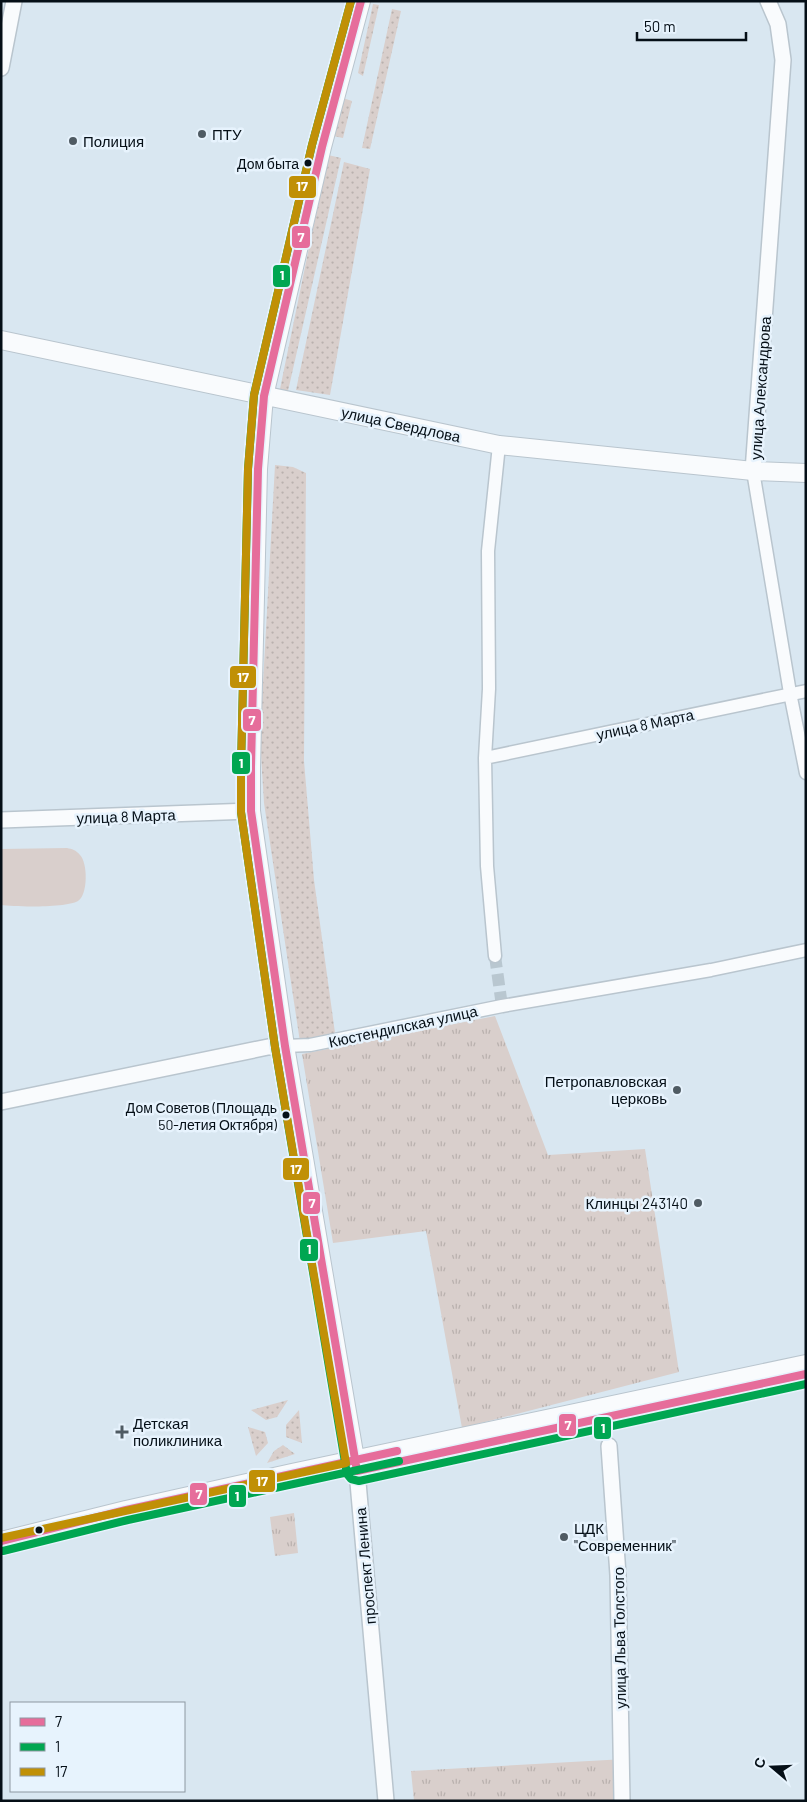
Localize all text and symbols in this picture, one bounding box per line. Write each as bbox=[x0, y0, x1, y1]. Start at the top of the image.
scale bar bbox=[637, 10, 746, 42]
text: 50 m bbox=[644, 17, 676, 35]
place label: ПТУ bbox=[212, 125, 242, 143]
marker: ПТУ bbox=[196, 128, 208, 140]
place label: Полиция bbox=[83, 132, 144, 150]
marker: Полиция bbox=[67, 135, 79, 147]
place label: Дом быта bbox=[237, 155, 299, 172]
marker: Дом быта bbox=[303, 158, 313, 168]
line badge: 17 bbox=[288, 175, 317, 199]
text: 17 bbox=[296, 177, 308, 194]
line badge: 7 bbox=[291, 225, 311, 249]
text: 7 bbox=[298, 228, 305, 245]
line badge: 1 bbox=[272, 264, 291, 288]
text: 1 bbox=[280, 266, 285, 283]
street label: улица Александрова bbox=[746, 315, 774, 460]
street label: улица Свердлова bbox=[340, 403, 463, 446]
line badge: 17 bbox=[229, 665, 257, 689]
text: 17 bbox=[237, 668, 249, 685]
street label: улица 8 Марта bbox=[595, 705, 696, 743]
line badge: 7 bbox=[242, 708, 262, 732]
text: 7 bbox=[249, 711, 256, 728]
line badge: 1 bbox=[231, 751, 251, 775]
text: 1 bbox=[239, 754, 244, 771]
street label: улица 8 Марта bbox=[76, 805, 176, 827]
street label: Кюстендилская улица bbox=[327, 1001, 480, 1051]
place label: Петропавловская церковь bbox=[545, 1072, 667, 1107]
marker: Петропавловская церковь bbox=[671, 1084, 683, 1096]
place label: Дом Советов (Площадь 50‐летия Октября) bbox=[126, 1099, 277, 1133]
marker: Дом Советов (Площадь 50‐летия Октября) bbox=[281, 1110, 291, 1120]
line badge: 17 bbox=[282, 1157, 310, 1181]
text: 17 bbox=[290, 1160, 302, 1177]
line badge: 7 bbox=[302, 1191, 321, 1215]
text: 7 bbox=[309, 1194, 316, 1211]
place label: Клинцы 243140 bbox=[586, 1194, 688, 1212]
marker: Клинцы 243140 bbox=[692, 1197, 704, 1209]
line badge: 1 bbox=[299, 1238, 319, 1262]
text: 1 bbox=[307, 1240, 312, 1257]
line badge: 7 bbox=[558, 1413, 577, 1437]
place label: Детская поликлиника bbox=[133, 1414, 223, 1449]
text: 7 bbox=[565, 1416, 572, 1433]
line badge: 1 bbox=[593, 1416, 612, 1440]
text: 1 bbox=[601, 1419, 606, 1436]
marker: Детская поликлиника bbox=[115, 1425, 129, 1439]
line badge: 17 bbox=[248, 1469, 276, 1493]
text: 17 bbox=[256, 1472, 268, 1489]
line badge: 7 bbox=[189, 1482, 208, 1506]
line badge: 1 bbox=[228, 1484, 247, 1508]
text: 7 bbox=[196, 1485, 203, 1502]
text: 1 bbox=[235, 1487, 240, 1504]
street label: проспект Ленина bbox=[351, 1506, 379, 1625]
place label: ЦДК "Современник" bbox=[574, 1519, 676, 1554]
unlabelled marker bbox=[34, 1525, 44, 1535]
marker: ЦДК "Современник" bbox=[558, 1531, 570, 1543]
street label: улица Льва Толстого bbox=[609, 1567, 629, 1709]
legend bbox=[10, 1702, 185, 1792]
text: 7 bbox=[55, 1712, 62, 1730]
text: 1 bbox=[55, 1737, 60, 1755]
north arrow bbox=[747, 1742, 797, 1792]
text: С bbox=[750, 1755, 769, 1770]
text: 17 bbox=[55, 1762, 67, 1780]

